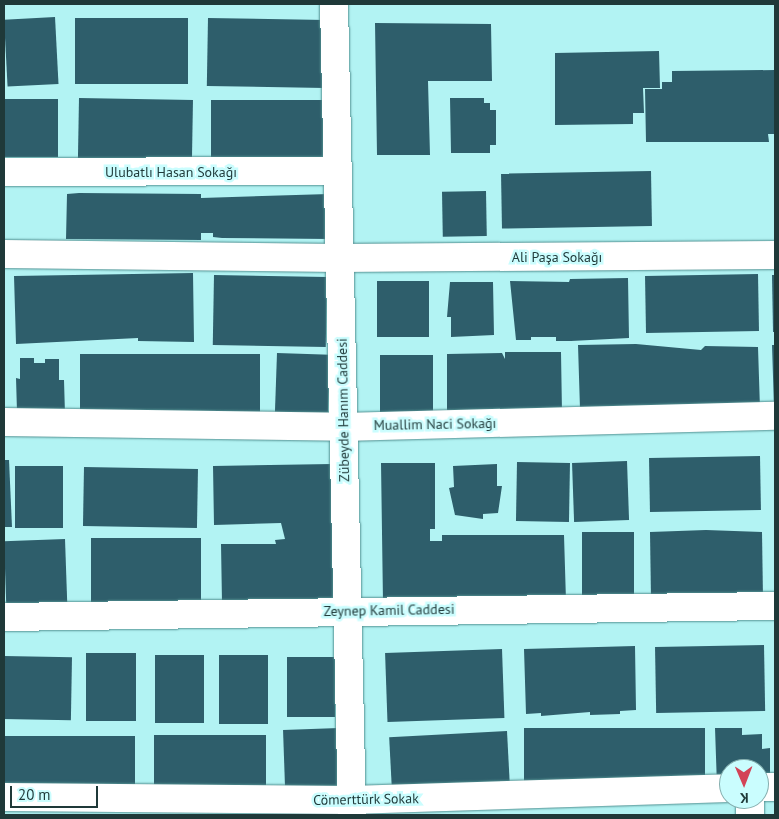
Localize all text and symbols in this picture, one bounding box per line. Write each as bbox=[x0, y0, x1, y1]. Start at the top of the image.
street label: Ulubatlı Hasan Sokağı bbox=[105, 164, 237, 180]
street label: Ali Paşa Sokağı bbox=[512, 249, 602, 265]
street label: Zübeyde Hanım Caddesi bbox=[333, 338, 353, 482]
street label: Muallim Naci Sokağı bbox=[374, 415, 496, 433]
street label: Zeynep Kamil Caddesi bbox=[323, 600, 455, 620]
north arrow bbox=[719, 759, 769, 809]
scale bar bbox=[12, 776, 100, 808]
text: 20 m bbox=[18, 785, 51, 804]
text: K bbox=[740, 789, 749, 807]
street label: Cömerttürk Sokak bbox=[313, 790, 419, 808]

